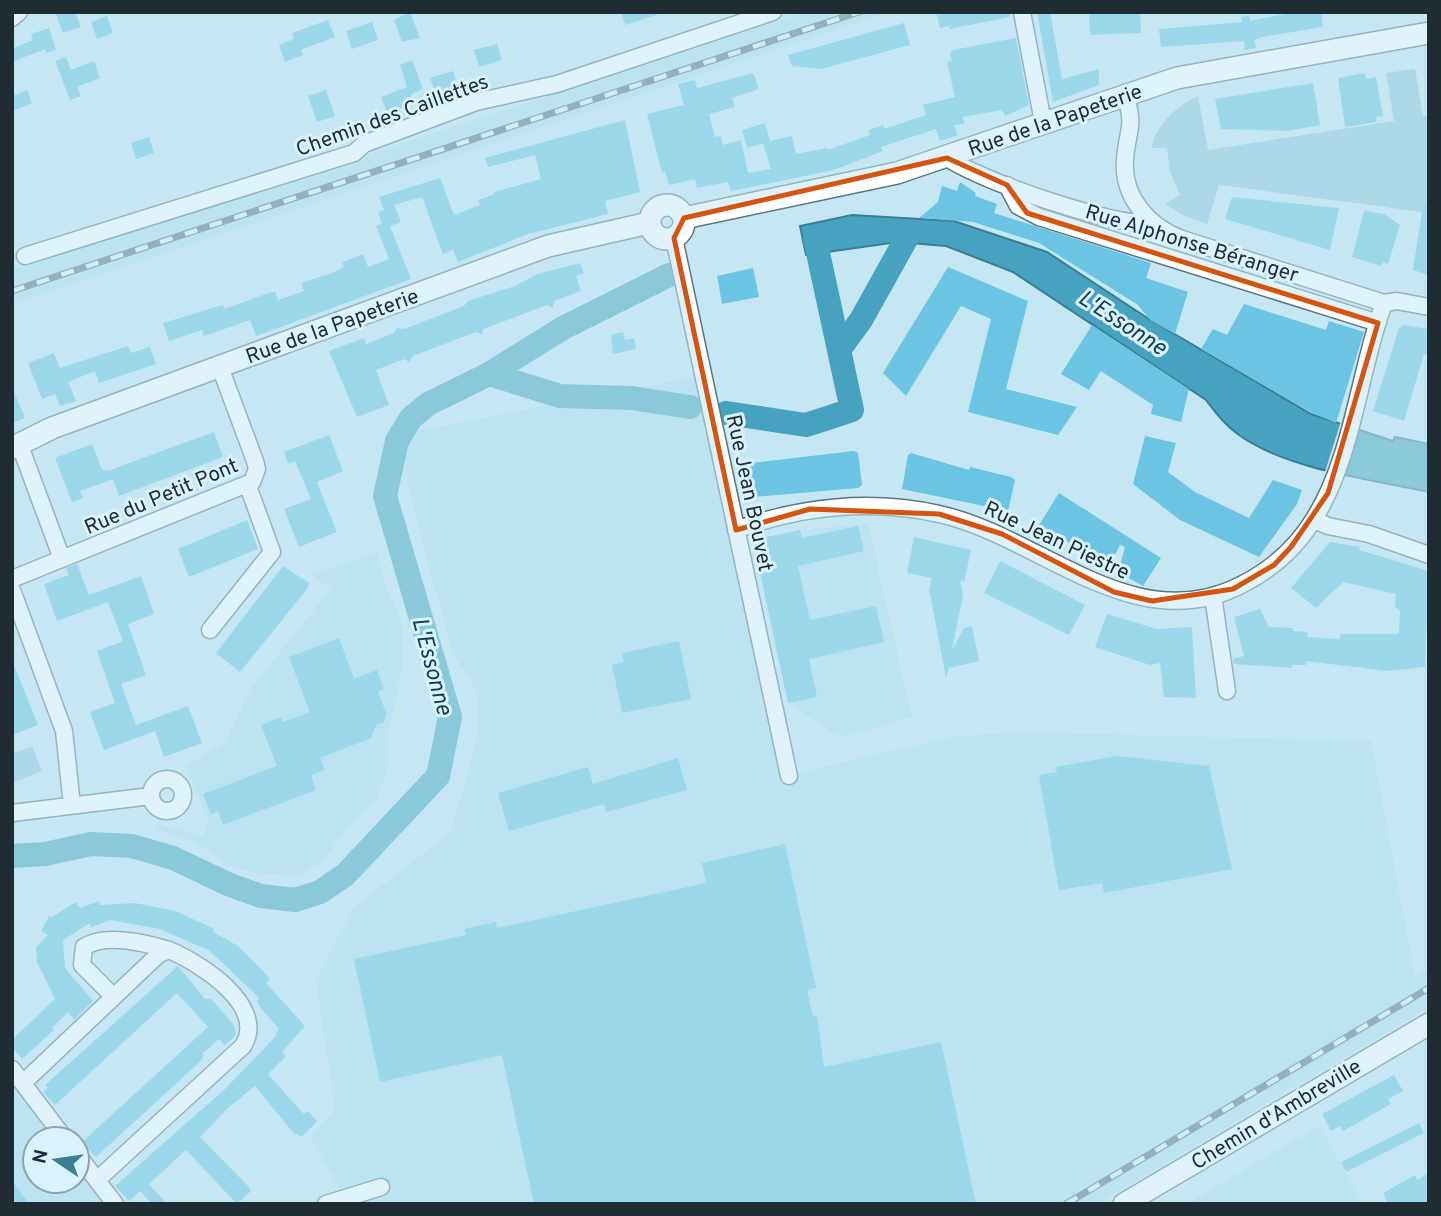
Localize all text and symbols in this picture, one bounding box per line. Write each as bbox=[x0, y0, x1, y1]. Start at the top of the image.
street label: Chemin des Caillettes bbox=[292, 69, 493, 164]
street label: Rue de la Papeterie bbox=[965, 79, 1146, 164]
street label: Rue Alphonse Béranger bbox=[1082, 199, 1302, 290]
street label: Rue de la Papeterie bbox=[242, 284, 423, 371]
water label: L'Essonne bbox=[1072, 285, 1172, 364]
street label: Rue Jean Bouvet bbox=[719, 412, 778, 574]
street label: Rue du Petit Pont bbox=[81, 453, 243, 542]
street label: Rue Jean Piestre bbox=[979, 496, 1134, 587]
water label: L'Essonne bbox=[404, 615, 458, 720]
street label: Chemin d'Ambreville bbox=[1187, 1054, 1367, 1177]
north arrow bbox=[21, 1125, 91, 1195]
text: N bbox=[28, 1147, 55, 1166]

